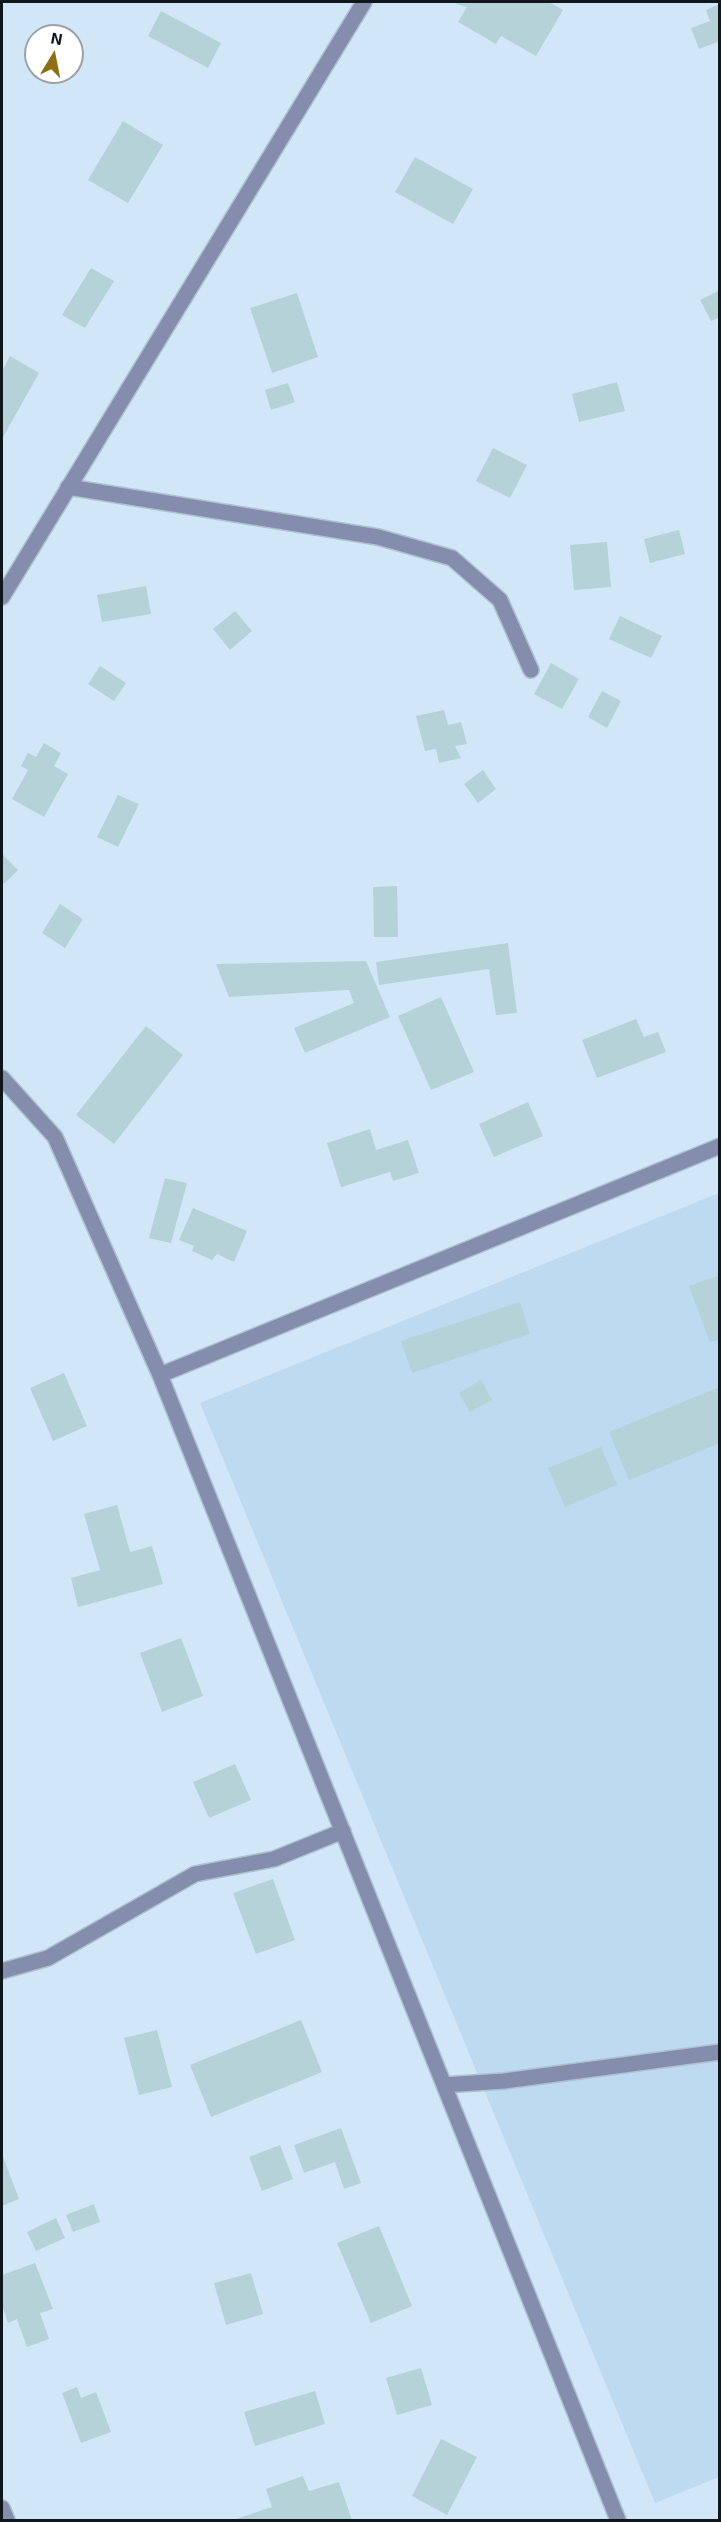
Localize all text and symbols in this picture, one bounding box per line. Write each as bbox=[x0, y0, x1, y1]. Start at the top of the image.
north arrow bbox=[24, 24, 84, 84]
text: N bbox=[50, 27, 64, 48]

